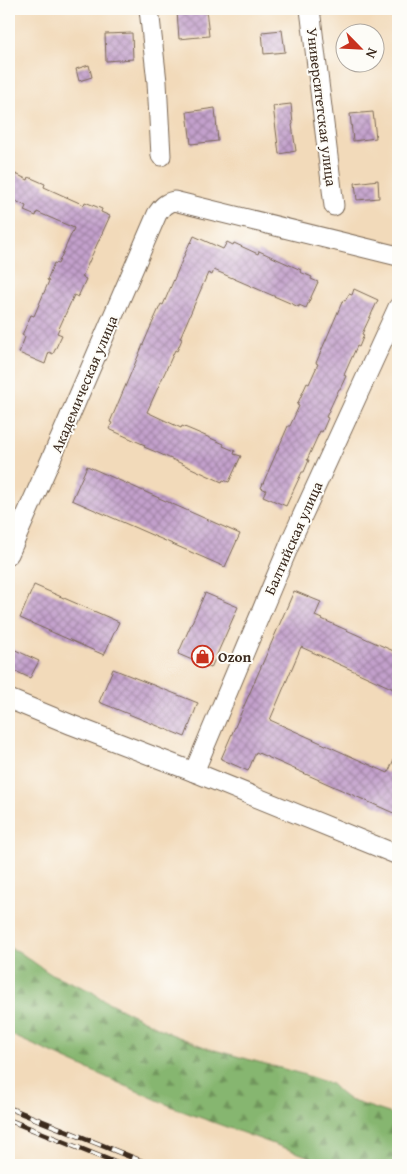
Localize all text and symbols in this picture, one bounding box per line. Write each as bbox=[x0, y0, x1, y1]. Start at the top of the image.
north arrow bbox=[334, 22, 384, 72]
street label: Университетская улица bbox=[302, 27, 342, 188]
text: N bbox=[361, 45, 383, 62]
street label: Академическая улица bbox=[46, 311, 123, 456]
street label: Балтийская улица bbox=[259, 477, 328, 598]
shop icon: Ozon bbox=[190, 644, 214, 668]
place label: Ozon bbox=[218, 646, 252, 667]

